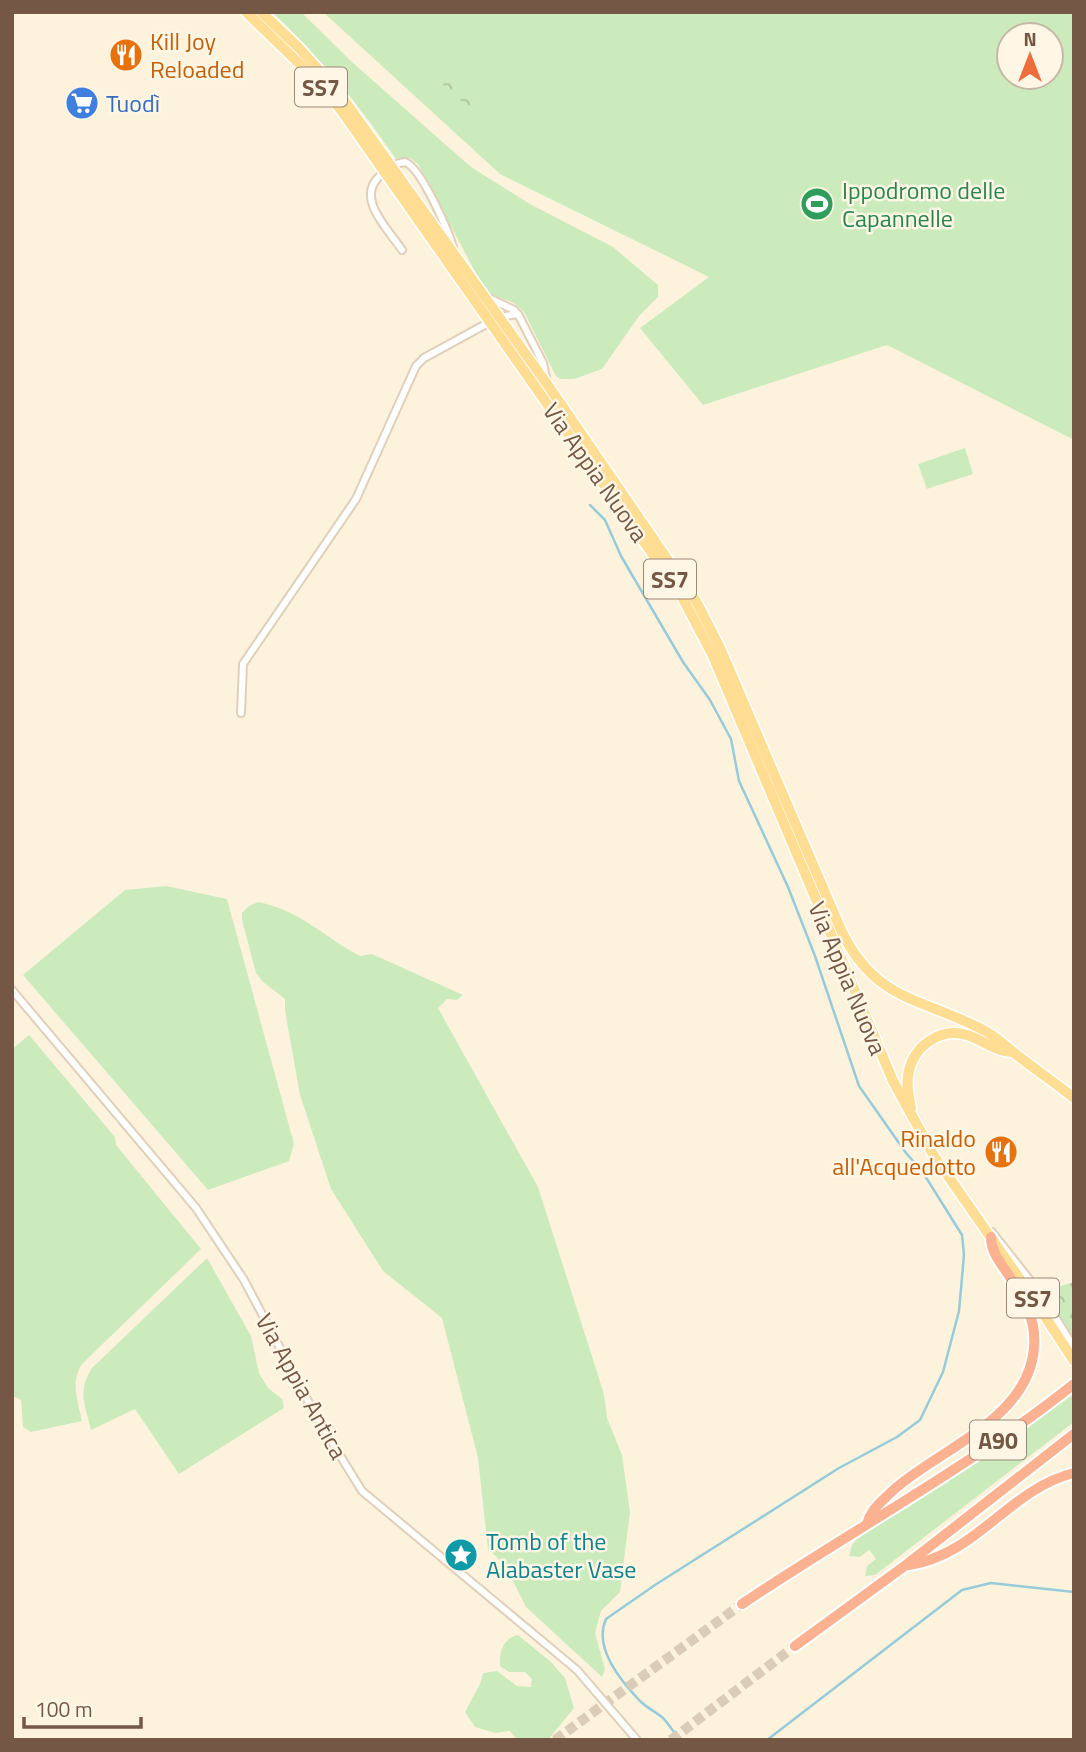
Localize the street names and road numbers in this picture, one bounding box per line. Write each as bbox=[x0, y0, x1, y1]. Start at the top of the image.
road number: SS7 bbox=[295, 68, 347, 106]
street label: Via Appia Nuova bbox=[534, 395, 658, 549]
road number: SS7 bbox=[644, 559, 696, 598]
street label: Via Appia Nuova bbox=[799, 896, 897, 1060]
road number: SS7 bbox=[1007, 1278, 1059, 1317]
street label: Via Appia Antica bbox=[247, 1306, 357, 1466]
road number: A90 bbox=[970, 1420, 1026, 1460]

